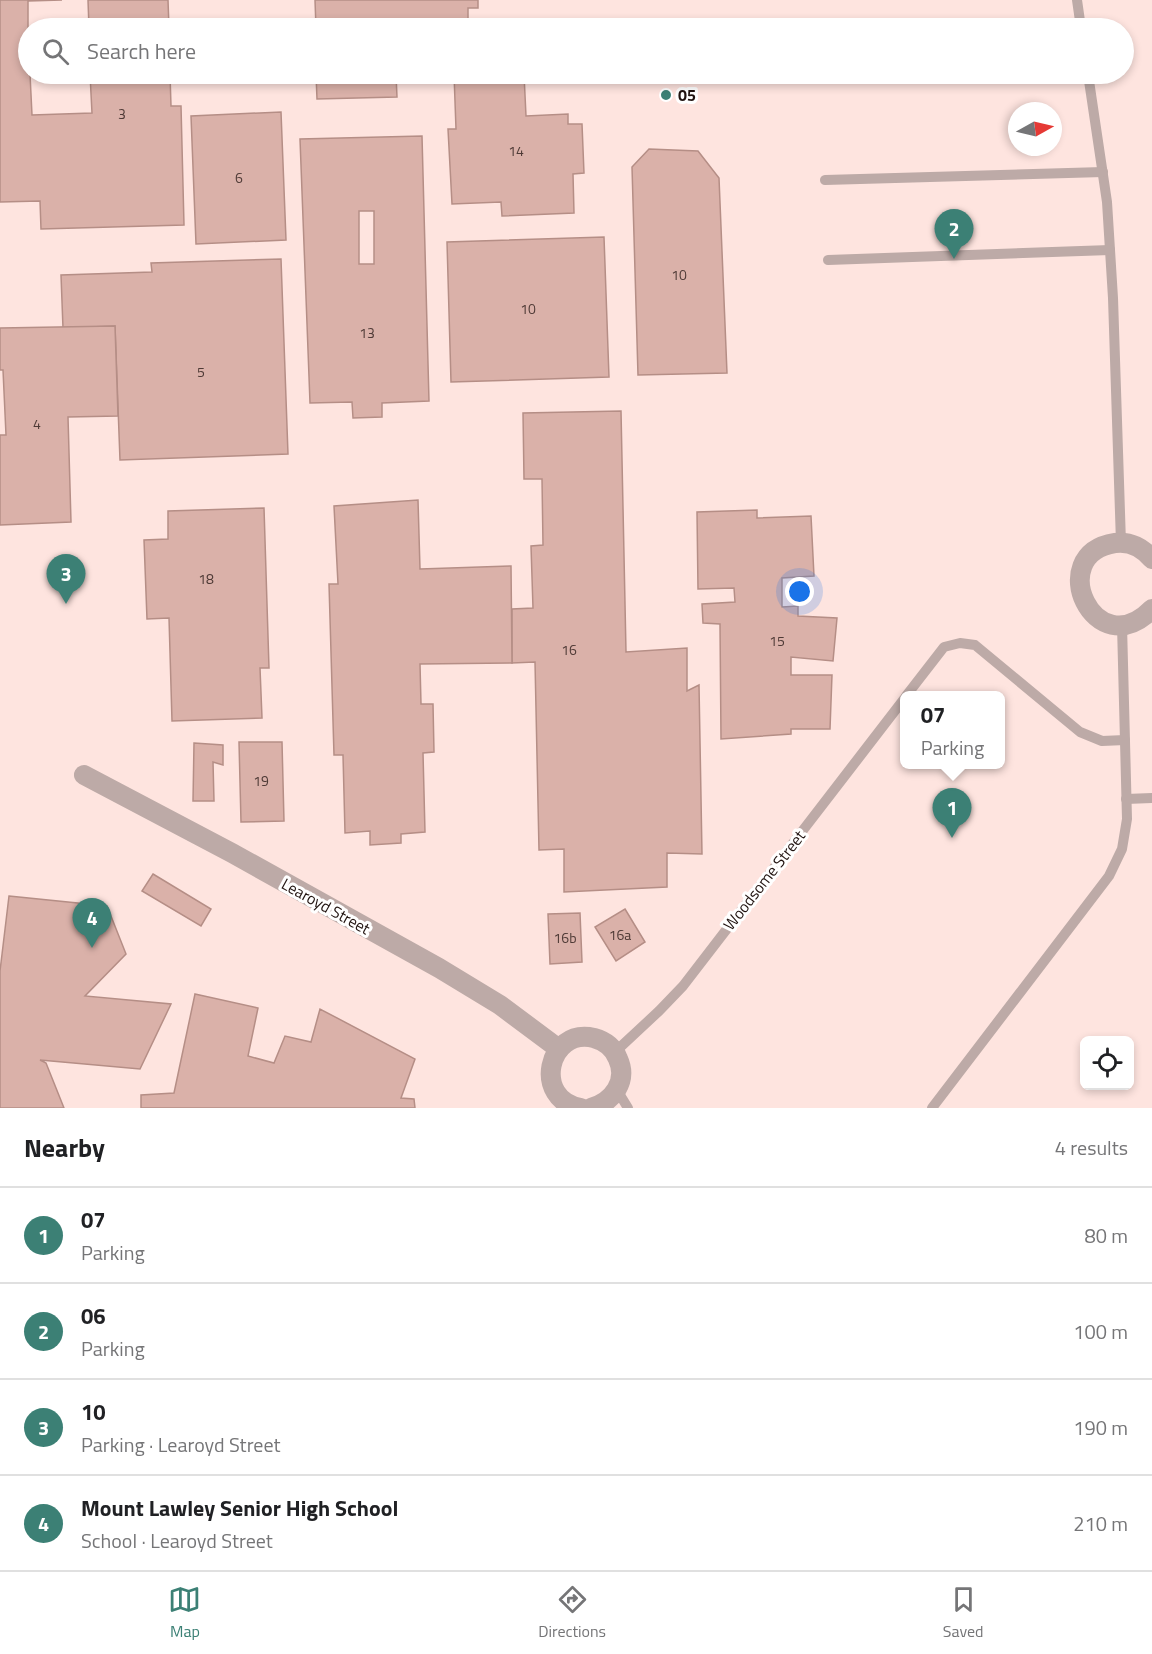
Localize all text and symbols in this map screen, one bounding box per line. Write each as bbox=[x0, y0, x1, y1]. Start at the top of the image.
search box bbox=[18, 18, 1134, 84]
text: Search here bbox=[87, 34, 196, 68]
icon: search bbox=[39, 35, 72, 68]
place label: 05 bbox=[678, 83, 696, 107]
marker: 05 bbox=[659, 88, 673, 102]
north arrow bbox=[1008, 102, 1062, 156]
house number: 3 bbox=[118, 103, 126, 124]
house number: 14 bbox=[508, 140, 524, 161]
house number: 6 bbox=[235, 167, 243, 188]
pin: 2 bbox=[934, 210, 974, 259]
house number: 10 bbox=[671, 264, 687, 285]
house number: 10 bbox=[520, 298, 536, 319]
house number: 13 bbox=[359, 322, 375, 343]
house number: 5 bbox=[197, 361, 205, 382]
house number: 4 bbox=[33, 413, 41, 434]
pin: 3 bbox=[46, 554, 86, 604]
house number: 18 bbox=[198, 568, 214, 589]
your location bbox=[785, 577, 814, 606]
house number: 15 bbox=[769, 630, 785, 651]
house number: 16 bbox=[561, 639, 577, 660]
popup bbox=[900, 691, 1005, 769]
text: 07 bbox=[921, 698, 945, 732]
text: Parking bbox=[921, 732, 984, 763]
house number: 19 bbox=[253, 770, 269, 791]
pin: 1 bbox=[932, 788, 972, 838]
street label: Woodsome Street bbox=[717, 825, 811, 935]
street label: Learoyd Street bbox=[277, 872, 375, 940]
pin: 4 bbox=[72, 898, 112, 948]
house number: 16a bbox=[609, 924, 631, 945]
house number: 16b bbox=[553, 927, 577, 948]
map controls bbox=[1080, 1036, 1134, 1090]
button: locate bbox=[1080, 1036, 1134, 1090]
text: Nearby bbox=[24, 1128, 105, 1167]
text: 4 results bbox=[1055, 1132, 1128, 1163]
text: 07 bbox=[81, 1203, 106, 1237]
text: 1 bbox=[38, 1220, 49, 1251]
text: 80 m bbox=[1084, 1220, 1128, 1251]
text: Parking bbox=[81, 1237, 145, 1268]
text: 06 bbox=[81, 1299, 106, 1333]
text: 2 bbox=[38, 1316, 49, 1347]
text: 100 m bbox=[1073, 1316, 1128, 1347]
text: Parking bbox=[81, 1333, 145, 1364]
text: 10 bbox=[81, 1395, 106, 1429]
text: 3 bbox=[38, 1412, 49, 1443]
text: 190 m bbox=[1073, 1412, 1128, 1443]
text: Parking · Learoyd Street bbox=[81, 1429, 281, 1460]
text: Mount Lawley Senior High School bbox=[81, 1491, 398, 1525]
text: 4 bbox=[38, 1508, 49, 1539]
text: 210 m bbox=[1073, 1508, 1128, 1539]
text: School · Learoyd Street bbox=[81, 1525, 273, 1556]
tab: Map bbox=[168, 1583, 201, 1643]
tab: Directions bbox=[538, 1583, 606, 1643]
tab: Saved bbox=[943, 1583, 984, 1643]

